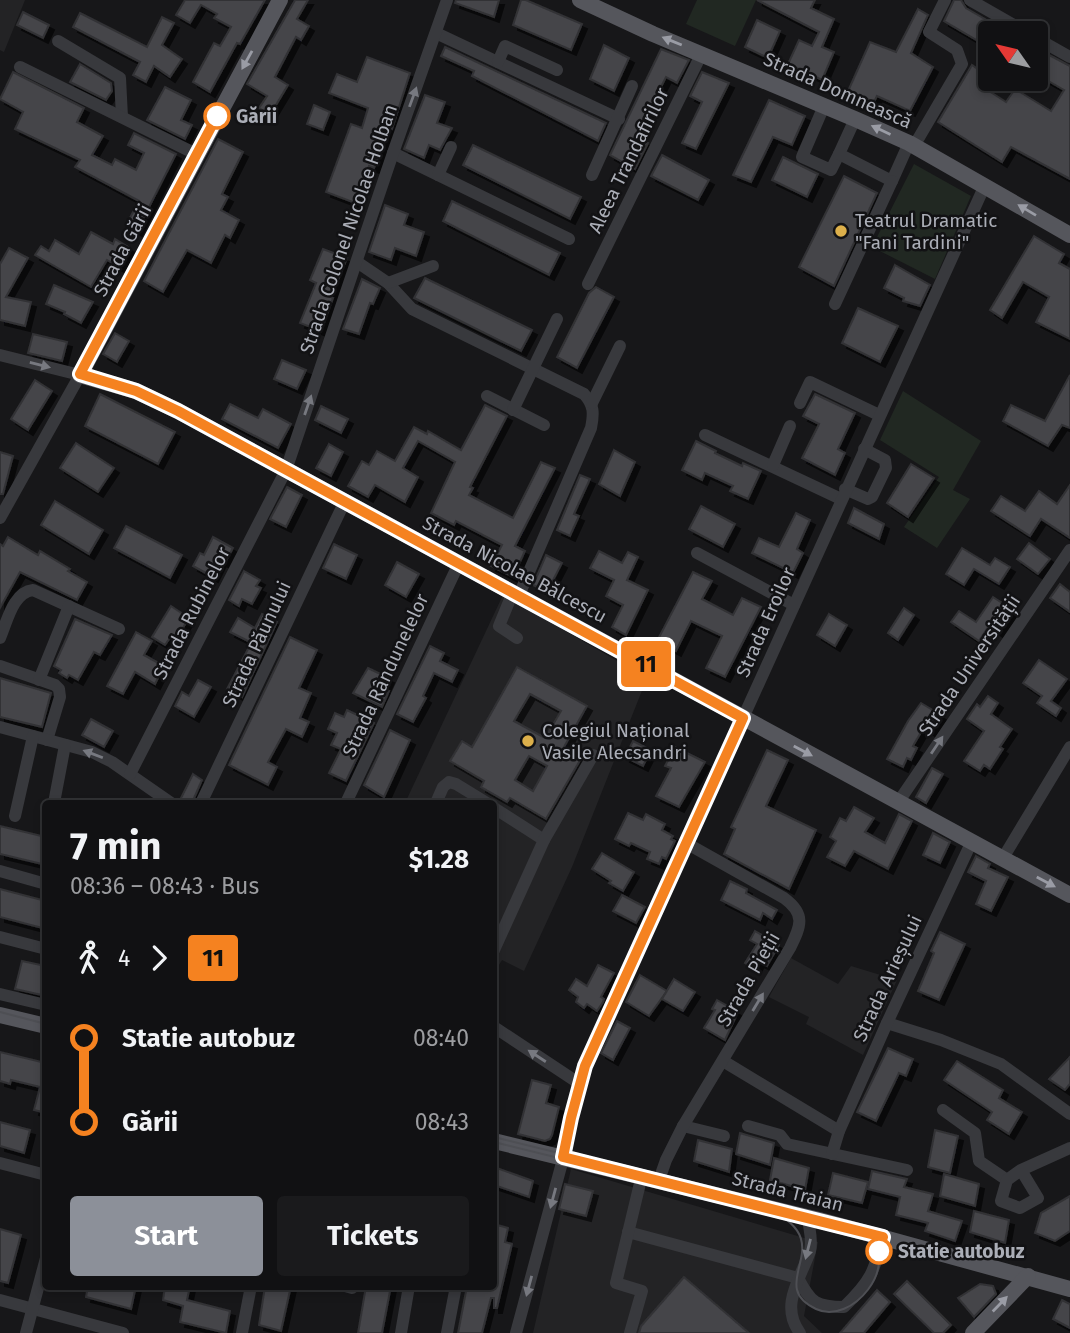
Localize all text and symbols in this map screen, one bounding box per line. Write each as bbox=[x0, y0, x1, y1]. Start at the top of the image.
north arrow bbox=[978, 21, 1048, 91]
map controls bbox=[978, 21, 1048, 91]
one-way arrow bbox=[661, 36, 682, 47]
street label: Strada Domnească bbox=[760, 47, 916, 134]
one-way arrow bbox=[242, 50, 253, 70]
street label: Aleea Trandafirilor bbox=[583, 83, 674, 237]
one-way arrow bbox=[408, 87, 419, 108]
street label: Strada Colonel Nicolae Holban bbox=[295, 101, 402, 357]
marker: Gării bbox=[204, 103, 230, 129]
place label: Gării bbox=[236, 105, 277, 128]
one-way arrow bbox=[871, 125, 891, 136]
street label: Strada Gării bbox=[89, 200, 156, 300]
one-way arrow bbox=[1018, 204, 1037, 216]
place label: Teatrul Dramatic "Fani Tardini" bbox=[855, 209, 997, 254]
marker: Teatrul Dramatic "Fani Tardini" bbox=[833, 223, 849, 239]
one-way arrow bbox=[29, 360, 51, 371]
one-way arrow bbox=[303, 395, 314, 416]
street label: Strada Nicolae Bălcescu bbox=[419, 511, 611, 628]
street label: Strada Rubinelor bbox=[148, 543, 235, 683]
street label: Strada Eroilor bbox=[731, 563, 800, 681]
street label: Strada Păunului bbox=[217, 577, 296, 711]
street label: Strada Rândunelelor bbox=[338, 589, 434, 760]
street label: Strada Universității bbox=[914, 590, 1026, 741]
line badge: 11 bbox=[614, 641, 678, 687]
text: 11 bbox=[635, 650, 657, 678]
place label: Colegiul Național Vasile Alecsandri bbox=[542, 719, 690, 764]
marker: Colegiul Național Vasile Alecsandri bbox=[520, 733, 536, 749]
one-way arrow bbox=[930, 736, 944, 754]
one-way arrow bbox=[793, 745, 813, 757]
one-way arrow bbox=[82, 748, 103, 759]
text: 7 min bbox=[70, 823, 162, 869]
text: $1.28 bbox=[409, 844, 469, 875]
text: 08:36 – 08:43 · Bus bbox=[70, 872, 259, 900]
one-way arrow bbox=[1036, 876, 1056, 888]
street label: Strada Arieșului bbox=[848, 911, 928, 1045]
street label: Strada Pieții bbox=[712, 928, 786, 1031]
icon: walk bbox=[70, 939, 108, 977]
icon: forward bbox=[140, 939, 178, 977]
text: 4 bbox=[118, 944, 130, 972]
text: 11 bbox=[202, 944, 224, 972]
one-way arrow bbox=[752, 993, 764, 1012]
text: Statie autobuz bbox=[122, 1023, 295, 1054]
text: 08:40 bbox=[413, 1024, 469, 1052]
one-way arrow bbox=[527, 1049, 547, 1062]
text: Gării bbox=[122, 1107, 178, 1138]
text: 08:43 bbox=[415, 1108, 469, 1136]
street label: Strada Traian bbox=[730, 1167, 846, 1216]
one-way arrow bbox=[547, 1188, 557, 1209]
button: Start bbox=[70, 1196, 263, 1276]
button: Tickets bbox=[277, 1196, 469, 1276]
one-way arrow bbox=[803, 1238, 814, 1260]
marker: Statie autobuz bbox=[866, 1238, 892, 1264]
place label: Statie autobuz bbox=[898, 1240, 1025, 1263]
one-way arrow bbox=[523, 1275, 534, 1297]
one-way arrow bbox=[992, 1296, 1009, 1313]

